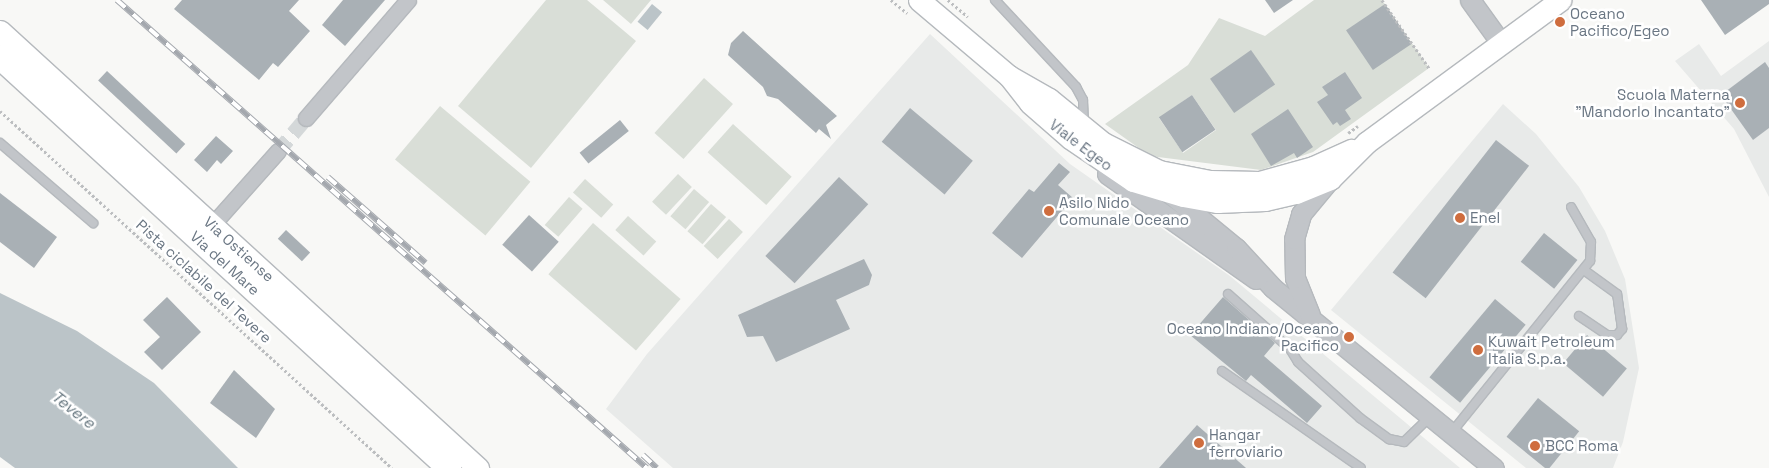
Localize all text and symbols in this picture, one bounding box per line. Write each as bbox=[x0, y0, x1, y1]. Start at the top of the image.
place label: Oceano Pacifico/Egeo bbox=[1570, 4, 1670, 39]
marker: Oceano Pacifico/Egeo bbox=[1554, 16, 1566, 28]
place label: Scuola Materna "Mandorlo Incantato" bbox=[1575, 85, 1730, 120]
marker: Scuola Materna "Mandorlo Incantato" bbox=[1734, 97, 1746, 109]
street label: Viale Egeo bbox=[1046, 115, 1116, 175]
place label: Asilo Nido Comunale Oceano bbox=[1059, 193, 1189, 228]
marker: Asilo Nido Comunale Oceano bbox=[1043, 205, 1055, 217]
place label: Enel bbox=[1470, 209, 1500, 227]
marker: Enel bbox=[1454, 212, 1466, 224]
street label: Via Ostiense bbox=[200, 213, 278, 285]
street label: Pista ciclabile del Tevere bbox=[132, 215, 276, 347]
street label: Via del Mare bbox=[187, 227, 263, 299]
place label: Oceano Indiano/Oceano Pacifico bbox=[1167, 319, 1339, 354]
marker: Oceano Indiano/Oceano Pacifico bbox=[1343, 331, 1355, 343]
place label: Kuwait Petroleum Italia S.p.a. bbox=[1488, 332, 1615, 367]
marker: Kuwait Petroleum Italia S.p.a. bbox=[1472, 344, 1484, 356]
water label: Tevere bbox=[47, 387, 99, 433]
place label: Hangar ferroviario bbox=[1209, 425, 1283, 460]
marker: Hangar ferroviario bbox=[1193, 437, 1205, 449]
place label: BCC Roma bbox=[1545, 437, 1618, 455]
marker: BCC Roma bbox=[1529, 440, 1541, 452]

